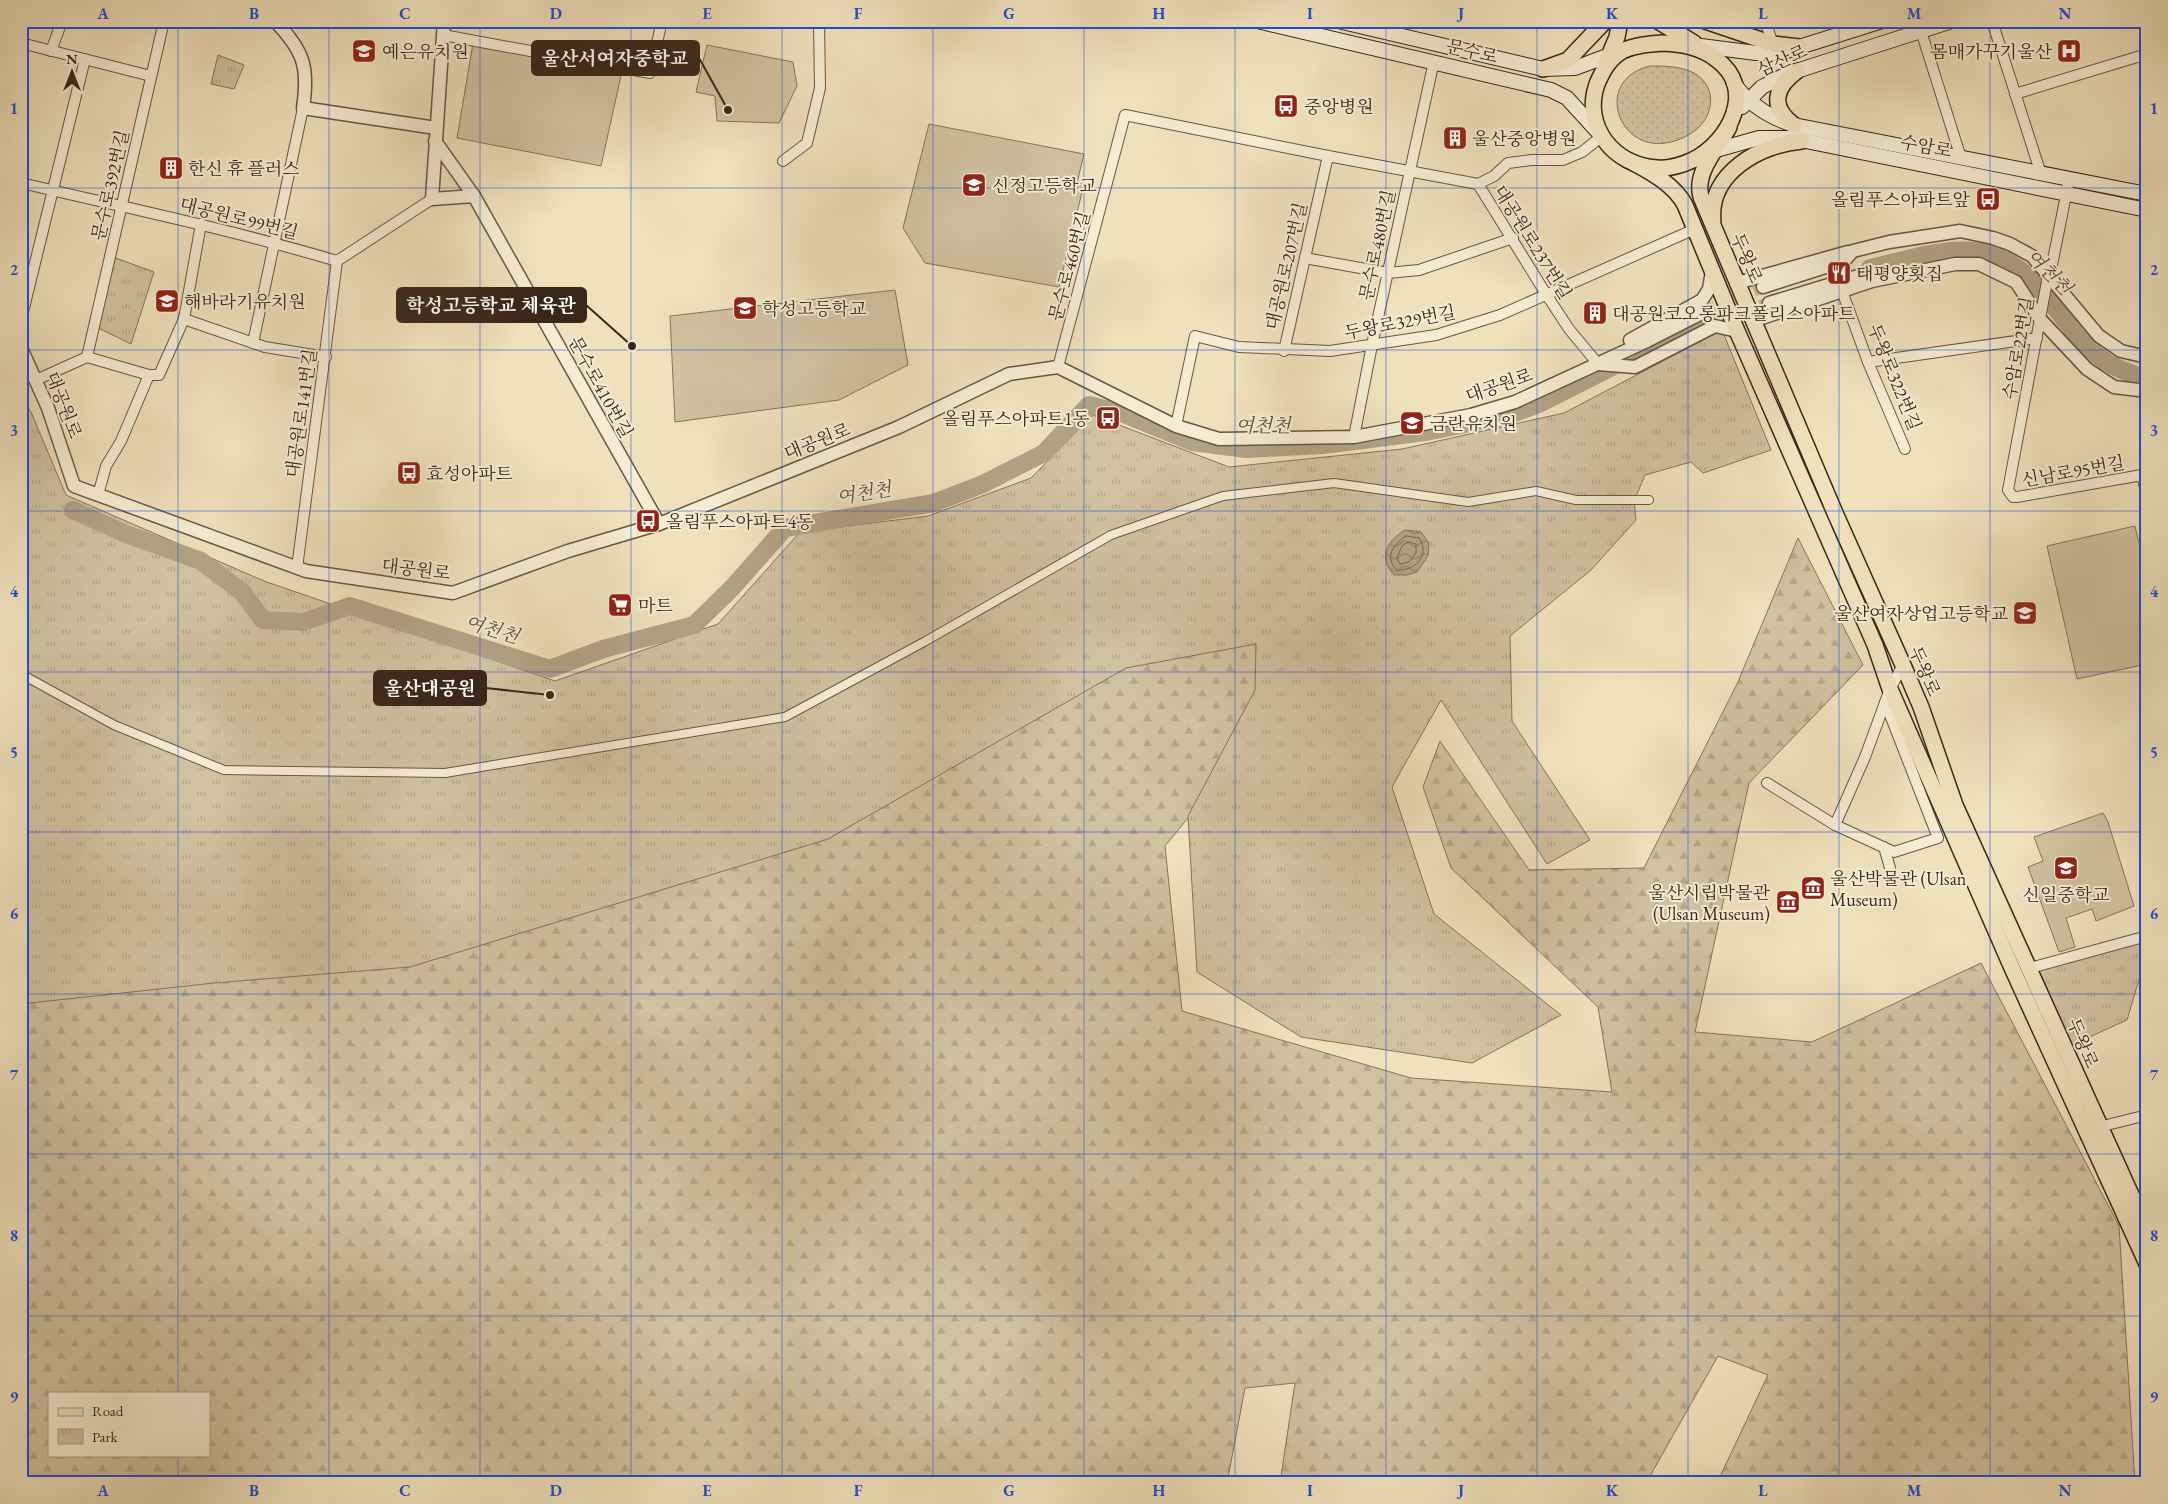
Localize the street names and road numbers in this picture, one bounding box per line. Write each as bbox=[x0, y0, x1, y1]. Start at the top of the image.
street label: 문수로 bbox=[1444, 34, 1500, 68]
street label: 삼산로 bbox=[1753, 39, 1811, 81]
street label: 문수로392번길 bbox=[86, 127, 134, 243]
street label: 수암로 bbox=[1898, 130, 1954, 162]
street label: 대공원로237번길 bbox=[1489, 181, 1577, 303]
street label: 문수로480번길 bbox=[1354, 187, 1400, 303]
street label: 대공원로99번길 bbox=[177, 192, 301, 244]
street label: 대공원로207번길 bbox=[1260, 200, 1312, 332]
street label: 문수로460번길 bbox=[1043, 209, 1095, 323]
street label: 두왕로 bbox=[1726, 229, 1768, 287]
street label: 수암로22번길 bbox=[1998, 295, 2038, 401]
street label: 두왕로329번길 bbox=[1342, 300, 1458, 344]
street label: 두왕로322번길 bbox=[1863, 320, 1927, 434]
street label: 문수로410번길 bbox=[564, 332, 638, 442]
street label: 대공원로141번길 bbox=[281, 347, 321, 479]
street label: 대공원로 bbox=[1462, 363, 1536, 407]
street label: 대공원로 bbox=[41, 368, 87, 442]
street label: 대공원로 bbox=[780, 417, 854, 465]
street label: 신남로95번길 bbox=[2020, 451, 2126, 491]
street label: 대공원로 bbox=[380, 553, 452, 585]
street label: 두왕로 bbox=[1904, 642, 1946, 700]
street label: 두왕로 bbox=[2062, 1014, 2104, 1072]

